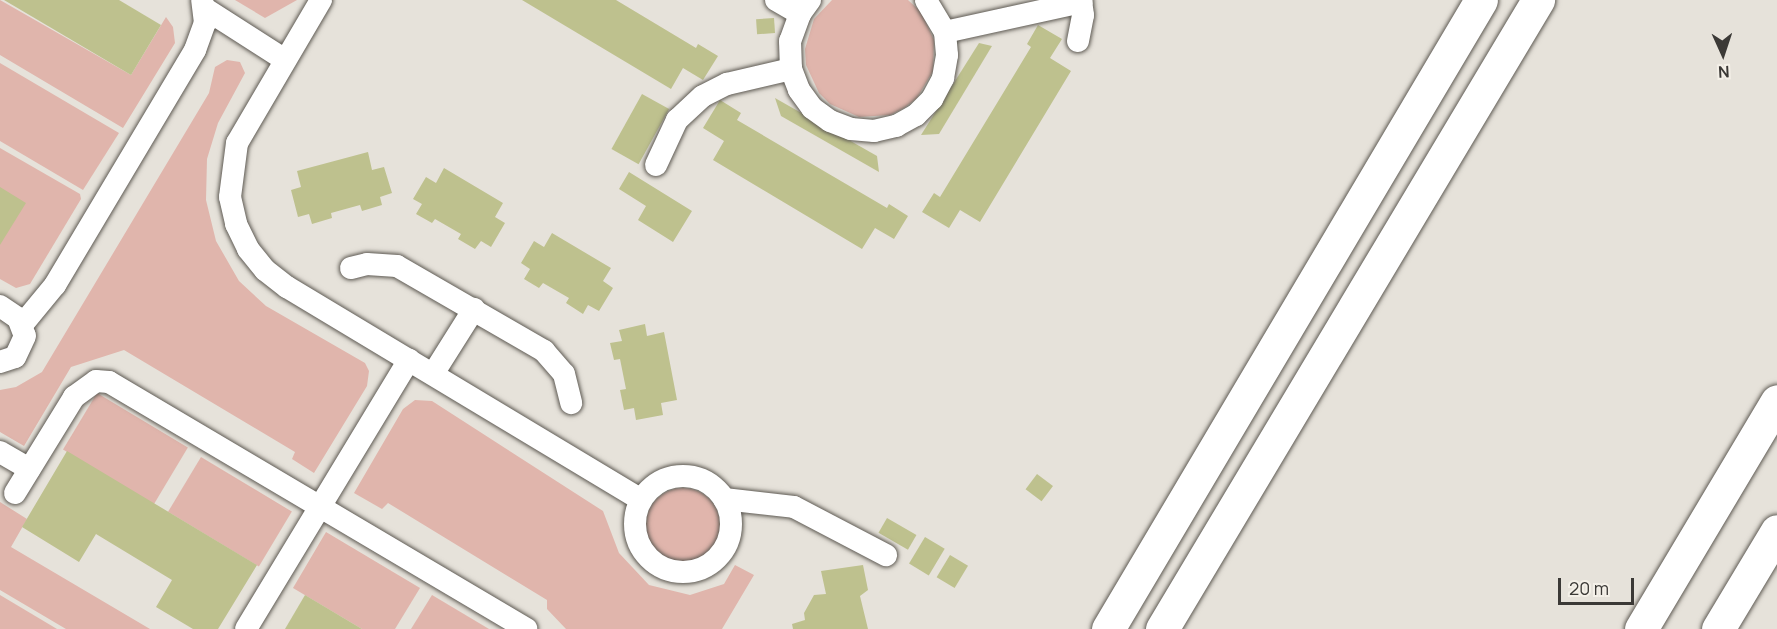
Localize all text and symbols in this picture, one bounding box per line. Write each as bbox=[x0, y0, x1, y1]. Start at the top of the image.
north arrow bbox=[1693, 24, 1753, 84]
text: N bbox=[1718, 61, 1730, 83]
scale bar bbox=[1561, 566, 1638, 604]
text: 20 m bbox=[1569, 576, 1609, 600]

